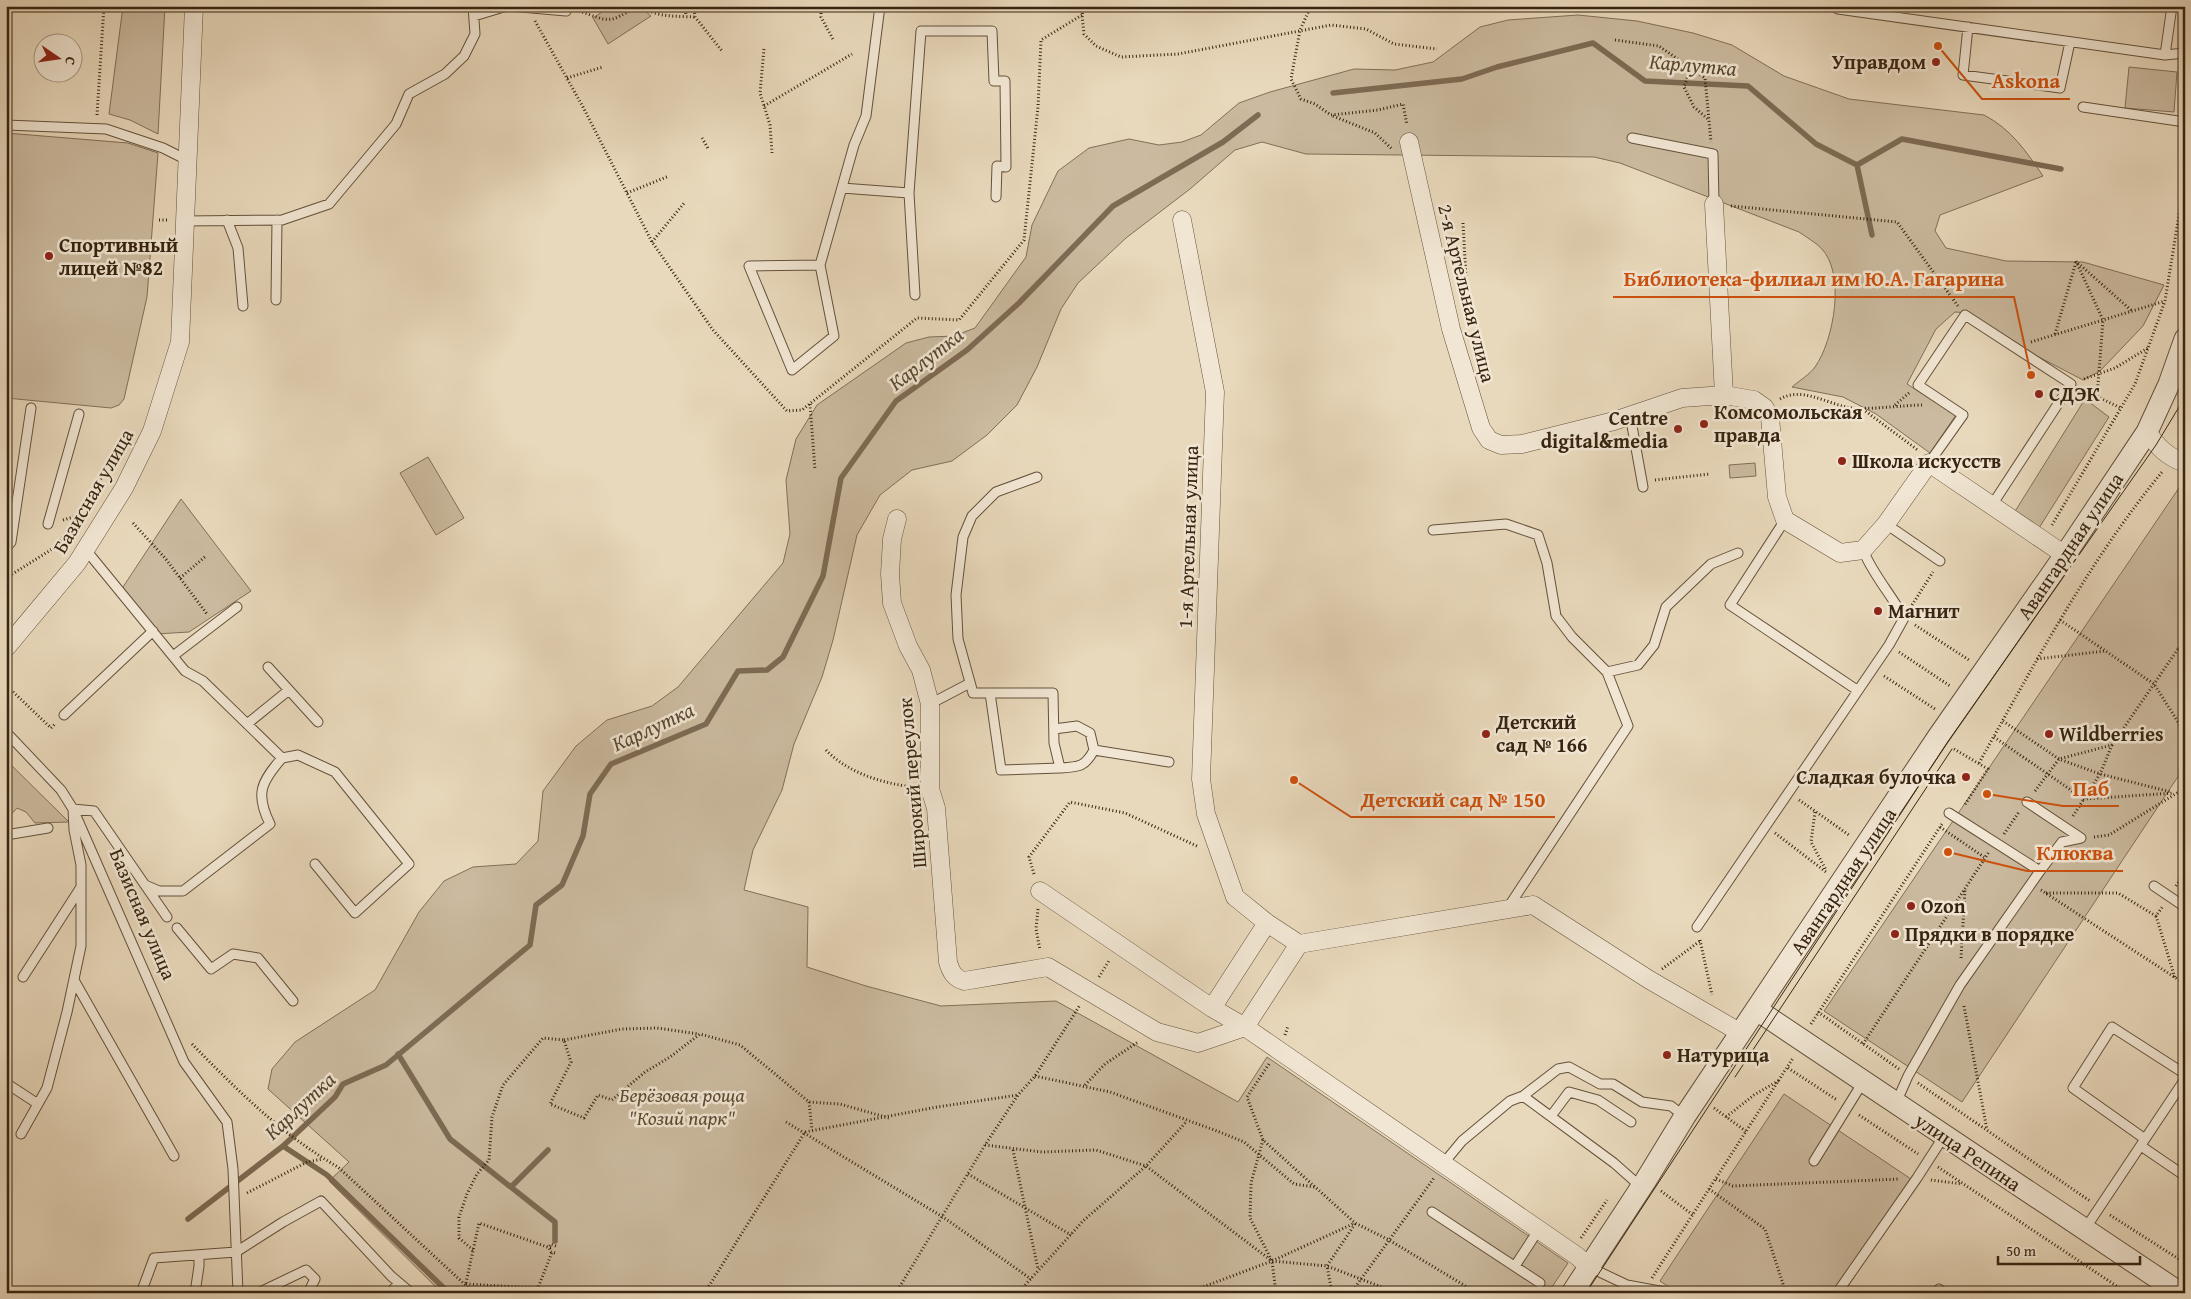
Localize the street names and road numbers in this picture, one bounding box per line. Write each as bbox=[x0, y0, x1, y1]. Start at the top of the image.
street label: 2-я Артельная улица bbox=[1431, 201, 1504, 386]
street label: Базисная улица bbox=[45, 422, 140, 559]
street label: 1-я Артельная улица bbox=[1170, 445, 1205, 629]
street label: Авангардная улица bbox=[2009, 466, 2130, 625]
street label: Широкий переулок bbox=[890, 696, 933, 869]
street label: Авангардная улица bbox=[1782, 801, 1903, 960]
street label: Базисная улица bbox=[103, 844, 184, 984]
street label: улица Репина bbox=[1908, 1105, 2028, 1198]

